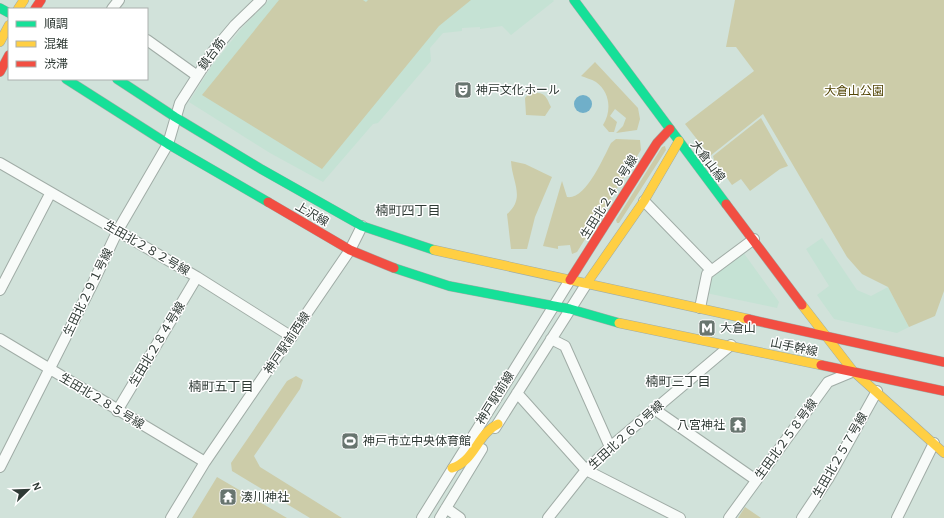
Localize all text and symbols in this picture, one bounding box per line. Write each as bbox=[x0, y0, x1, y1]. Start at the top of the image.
legend bbox=[8, 8, 148, 80]
text: 順調 bbox=[44, 18, 68, 30]
street label: 鎮台筋 bbox=[196, 35, 228, 72]
text: 混雑 bbox=[44, 37, 68, 50]
text: 渋滞 bbox=[44, 58, 68, 70]
theatre icon: 神戸文化ホール bbox=[453, 80, 473, 100]
place label: 神戸文化ホール bbox=[476, 83, 560, 96]
park label: 大倉山公園 bbox=[824, 85, 884, 97]
street label: 大倉山線 bbox=[689, 138, 728, 184]
street label: 生田北２４８号線 bbox=[578, 153, 640, 241]
street label: 上沢線 bbox=[293, 199, 331, 228]
district label: 楠町四丁目 bbox=[375, 204, 441, 218]
street label: 生田北２８２号線 bbox=[102, 218, 192, 277]
street label: 生田北２９１号線 bbox=[61, 246, 114, 338]
street label: 生田北２８４号線 bbox=[126, 299, 187, 388]
street label: 神戸駅前西線 bbox=[261, 309, 312, 376]
metro station icon: 大倉山 bbox=[697, 318, 717, 338]
place label: 大倉山 bbox=[720, 322, 756, 334]
street label: 山手幹線 bbox=[769, 335, 819, 358]
street label: 神戸駅前線 bbox=[473, 369, 516, 427]
street label: 生田北２８５号線 bbox=[58, 370, 147, 431]
district label: 楠町三丁目 bbox=[645, 375, 711, 389]
district label: 楠町五丁目 bbox=[188, 380, 254, 394]
street label: 生田北２５８号線 bbox=[752, 396, 819, 481]
street label: 生田北２６０号線 bbox=[586, 398, 666, 472]
street label: 生田北２５７号線 bbox=[810, 410, 869, 500]
temple icon: 八宮神社 bbox=[728, 415, 748, 435]
place label: 八宮神社 bbox=[677, 419, 725, 431]
sports icon: 神戸市立中央体育館 bbox=[340, 431, 360, 451]
place label: 神戸市立中央体育館 bbox=[363, 434, 471, 447]
north arrow bbox=[8, 470, 48, 510]
text: N bbox=[30, 481, 43, 492]
temple icon: 湊川神社 bbox=[218, 487, 238, 507]
place label: 湊川神社 bbox=[241, 490, 289, 503]

